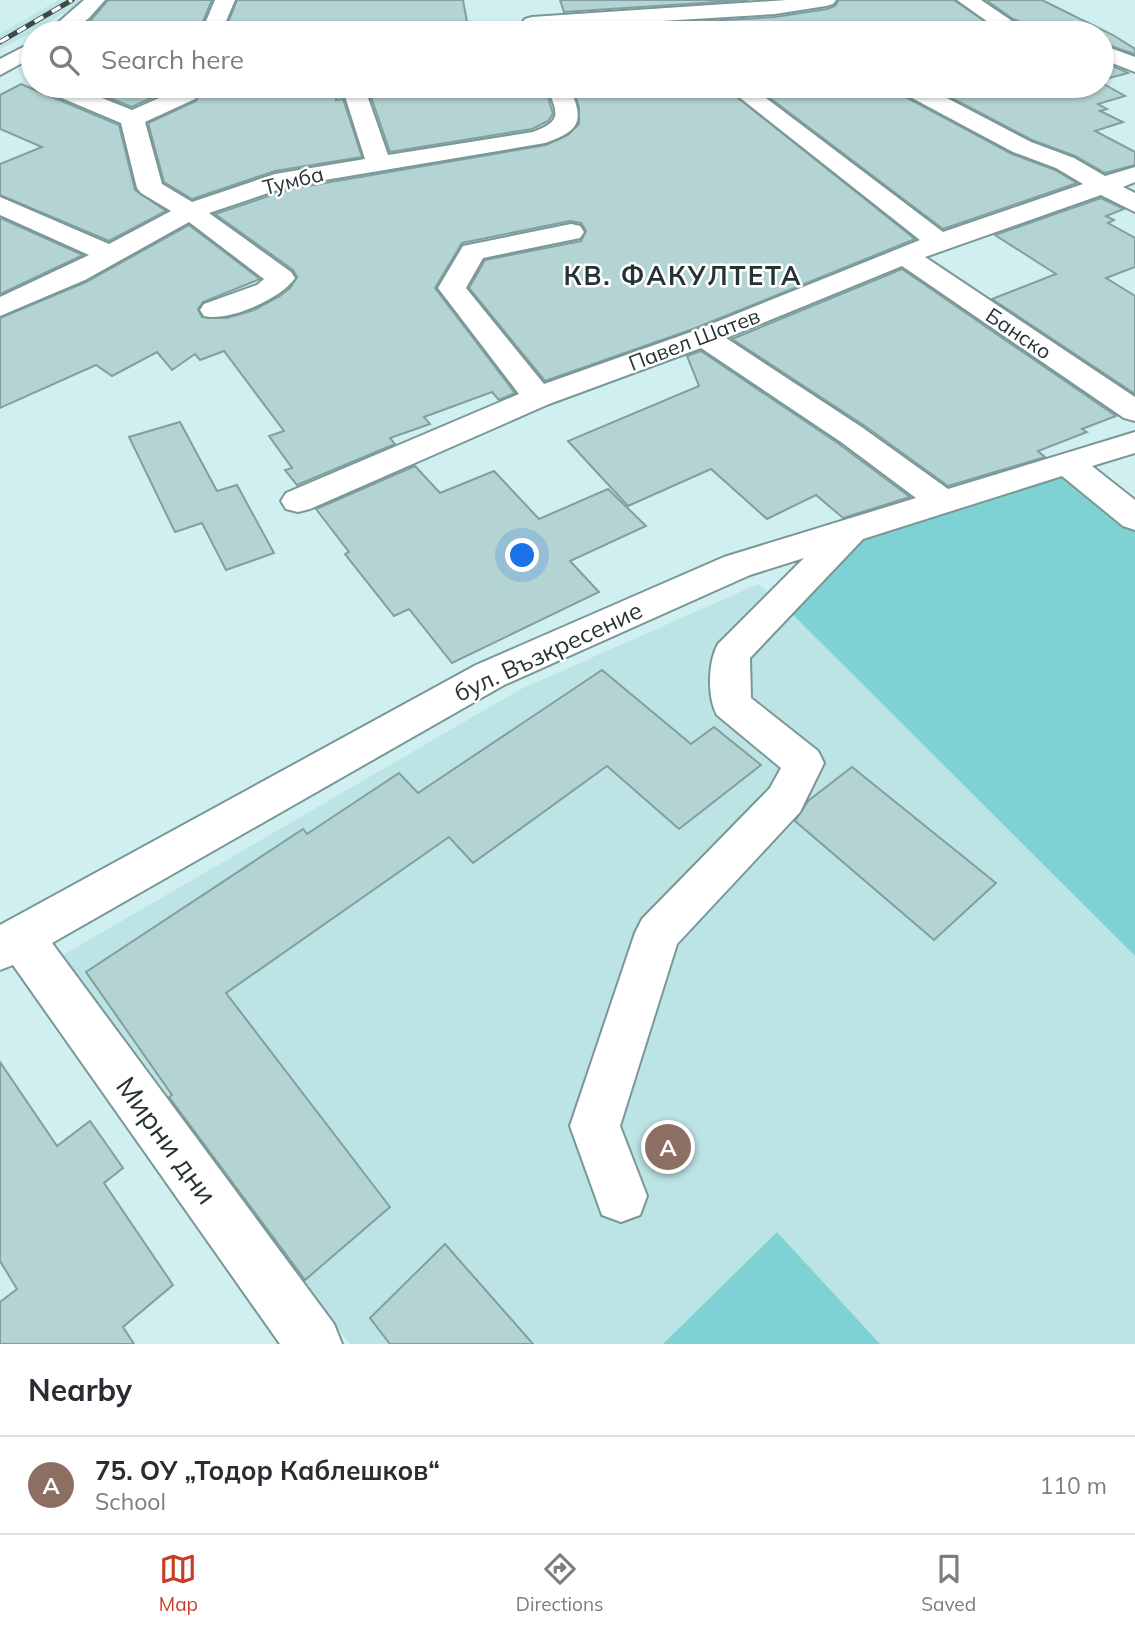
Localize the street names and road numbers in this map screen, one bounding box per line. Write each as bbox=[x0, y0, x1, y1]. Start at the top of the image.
street label: Тумба bbox=[260, 160, 326, 200]
street label: Павел Шатев bbox=[625, 302, 763, 376]
street label: Банско bbox=[981, 302, 1057, 364]
street label: бул. Възкресение bbox=[449, 594, 647, 708]
street label: Мирни дни bbox=[109, 1069, 225, 1211]

